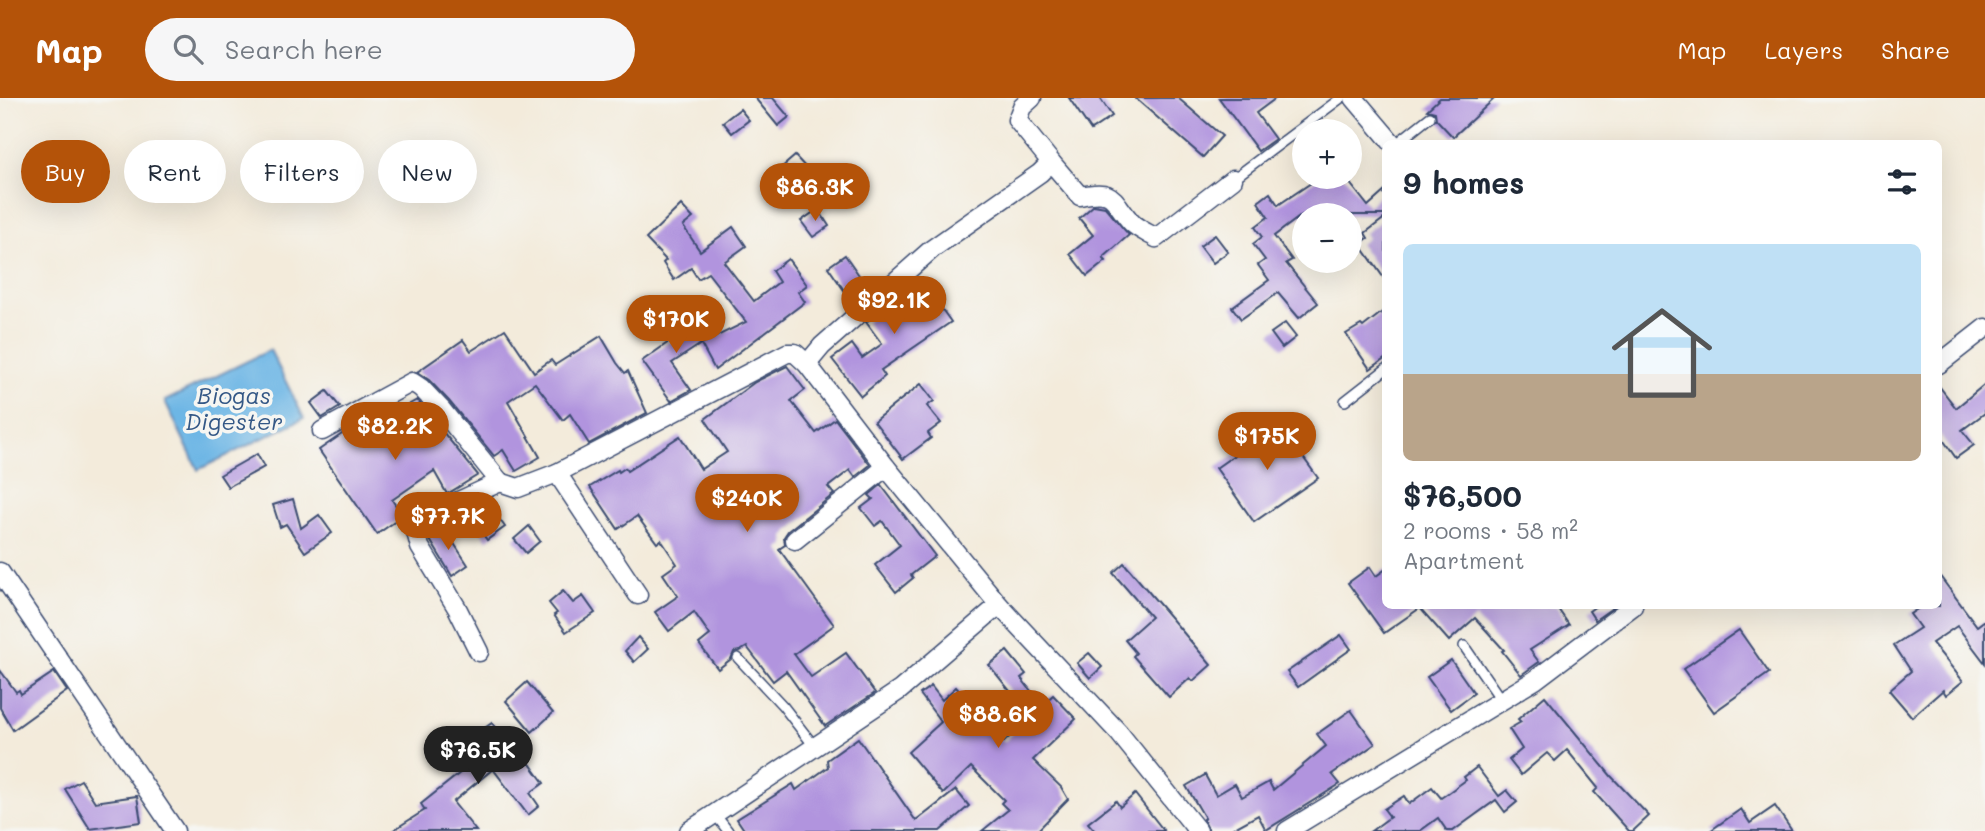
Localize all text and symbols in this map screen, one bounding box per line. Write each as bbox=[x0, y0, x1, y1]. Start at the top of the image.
search box bbox=[145, 18, 635, 81]
text: Map bbox=[35, 28, 103, 71]
icon: search bbox=[169, 30, 207, 68]
text: Search here bbox=[225, 32, 383, 66]
text: Map bbox=[1678, 34, 1726, 65]
text: Layers bbox=[1764, 34, 1843, 65]
text: Share bbox=[1881, 34, 1950, 65]
map controls bbox=[1292, 119, 1362, 273]
button: + bbox=[1292, 119, 1362, 189]
chip: Buy bbox=[21, 140, 110, 203]
chip: Rent bbox=[124, 140, 226, 203]
chip: Filters bbox=[240, 140, 364, 203]
chip: New bbox=[378, 140, 477, 203]
text: 9 homes bbox=[1403, 162, 1524, 202]
icon: filters bbox=[1883, 163, 1921, 201]
pin: $86.3K bbox=[758, 164, 872, 223]
text: $86.3K bbox=[776, 171, 854, 201]
button: − bbox=[1292, 203, 1362, 273]
pin: $92.1K bbox=[837, 276, 951, 336]
text: $92.1K bbox=[857, 284, 931, 314]
icon: home bbox=[1599, 290, 1725, 416]
pin: $170K bbox=[627, 296, 725, 355]
text: $170K bbox=[642, 303, 710, 333]
water label: Biogas Digester bbox=[185, 380, 283, 436]
pin: $82.2K bbox=[338, 402, 452, 462]
text: $82.2K bbox=[357, 410, 433, 440]
pin: $175K bbox=[1218, 412, 1316, 472]
text: $175K bbox=[1234, 420, 1300, 450]
pin: $240K bbox=[698, 474, 796, 534]
text: $76,500 bbox=[1403, 475, 1522, 515]
text: $240K bbox=[711, 482, 783, 512]
pin: $77.7K bbox=[391, 492, 505, 552]
text: $77.7K bbox=[411, 500, 485, 530]
text: 2 rooms · 58 m² bbox=[1403, 515, 1578, 545]
text: Apartment bbox=[1403, 545, 1525, 575]
pin: $88.6K bbox=[941, 690, 1055, 750]
text: $88.6K bbox=[959, 698, 1037, 728]
pin: $76.5K bbox=[421, 726, 535, 786]
text: $76.5K bbox=[440, 734, 516, 764]

